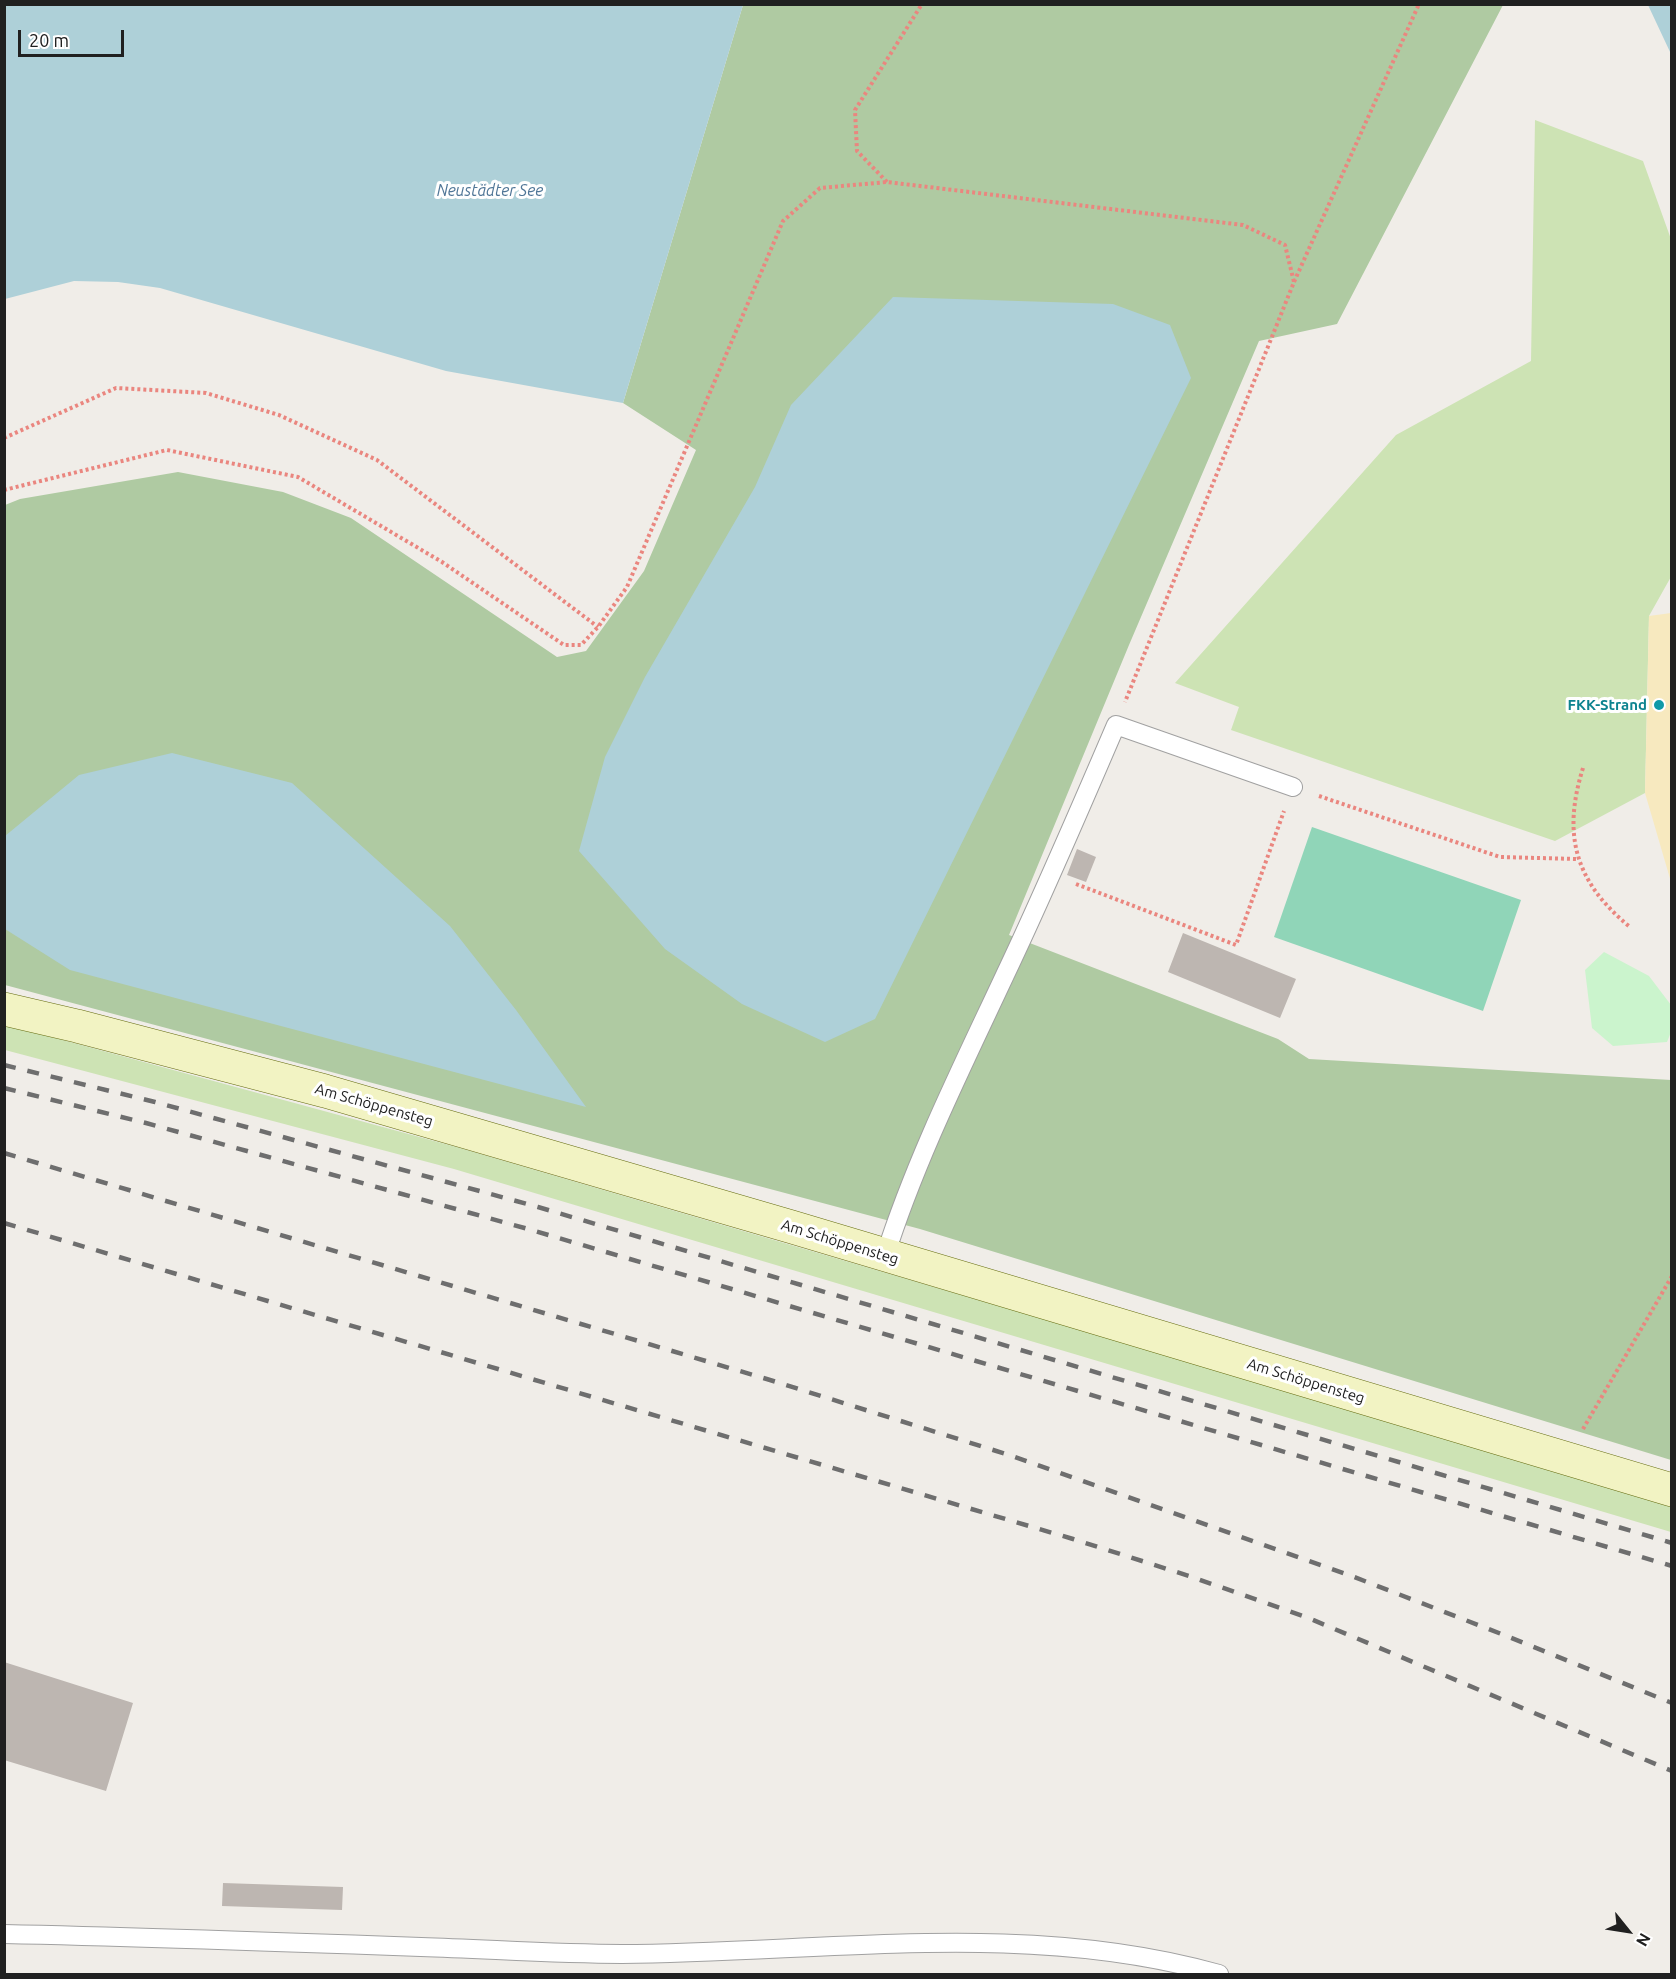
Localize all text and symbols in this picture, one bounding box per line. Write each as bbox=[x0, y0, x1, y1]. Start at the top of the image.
scale bar bbox=[21, 18, 128, 56]
text: 20 m bbox=[29, 30, 69, 50]
water label: Neustädter See bbox=[437, 181, 543, 201]
place label: FKK-Strand bbox=[1567, 696, 1647, 714]
marker: FKK-Strand bbox=[1652, 698, 1666, 712]
street label: Am Schöppensteg bbox=[313, 1080, 435, 1130]
street label: Am Schöppensteg bbox=[779, 1216, 901, 1268]
street label: Am Schöppensteg bbox=[1245, 1355, 1367, 1407]
north arrow bbox=[1598, 1901, 1658, 1961]
text: N bbox=[1633, 1930, 1654, 1950]

